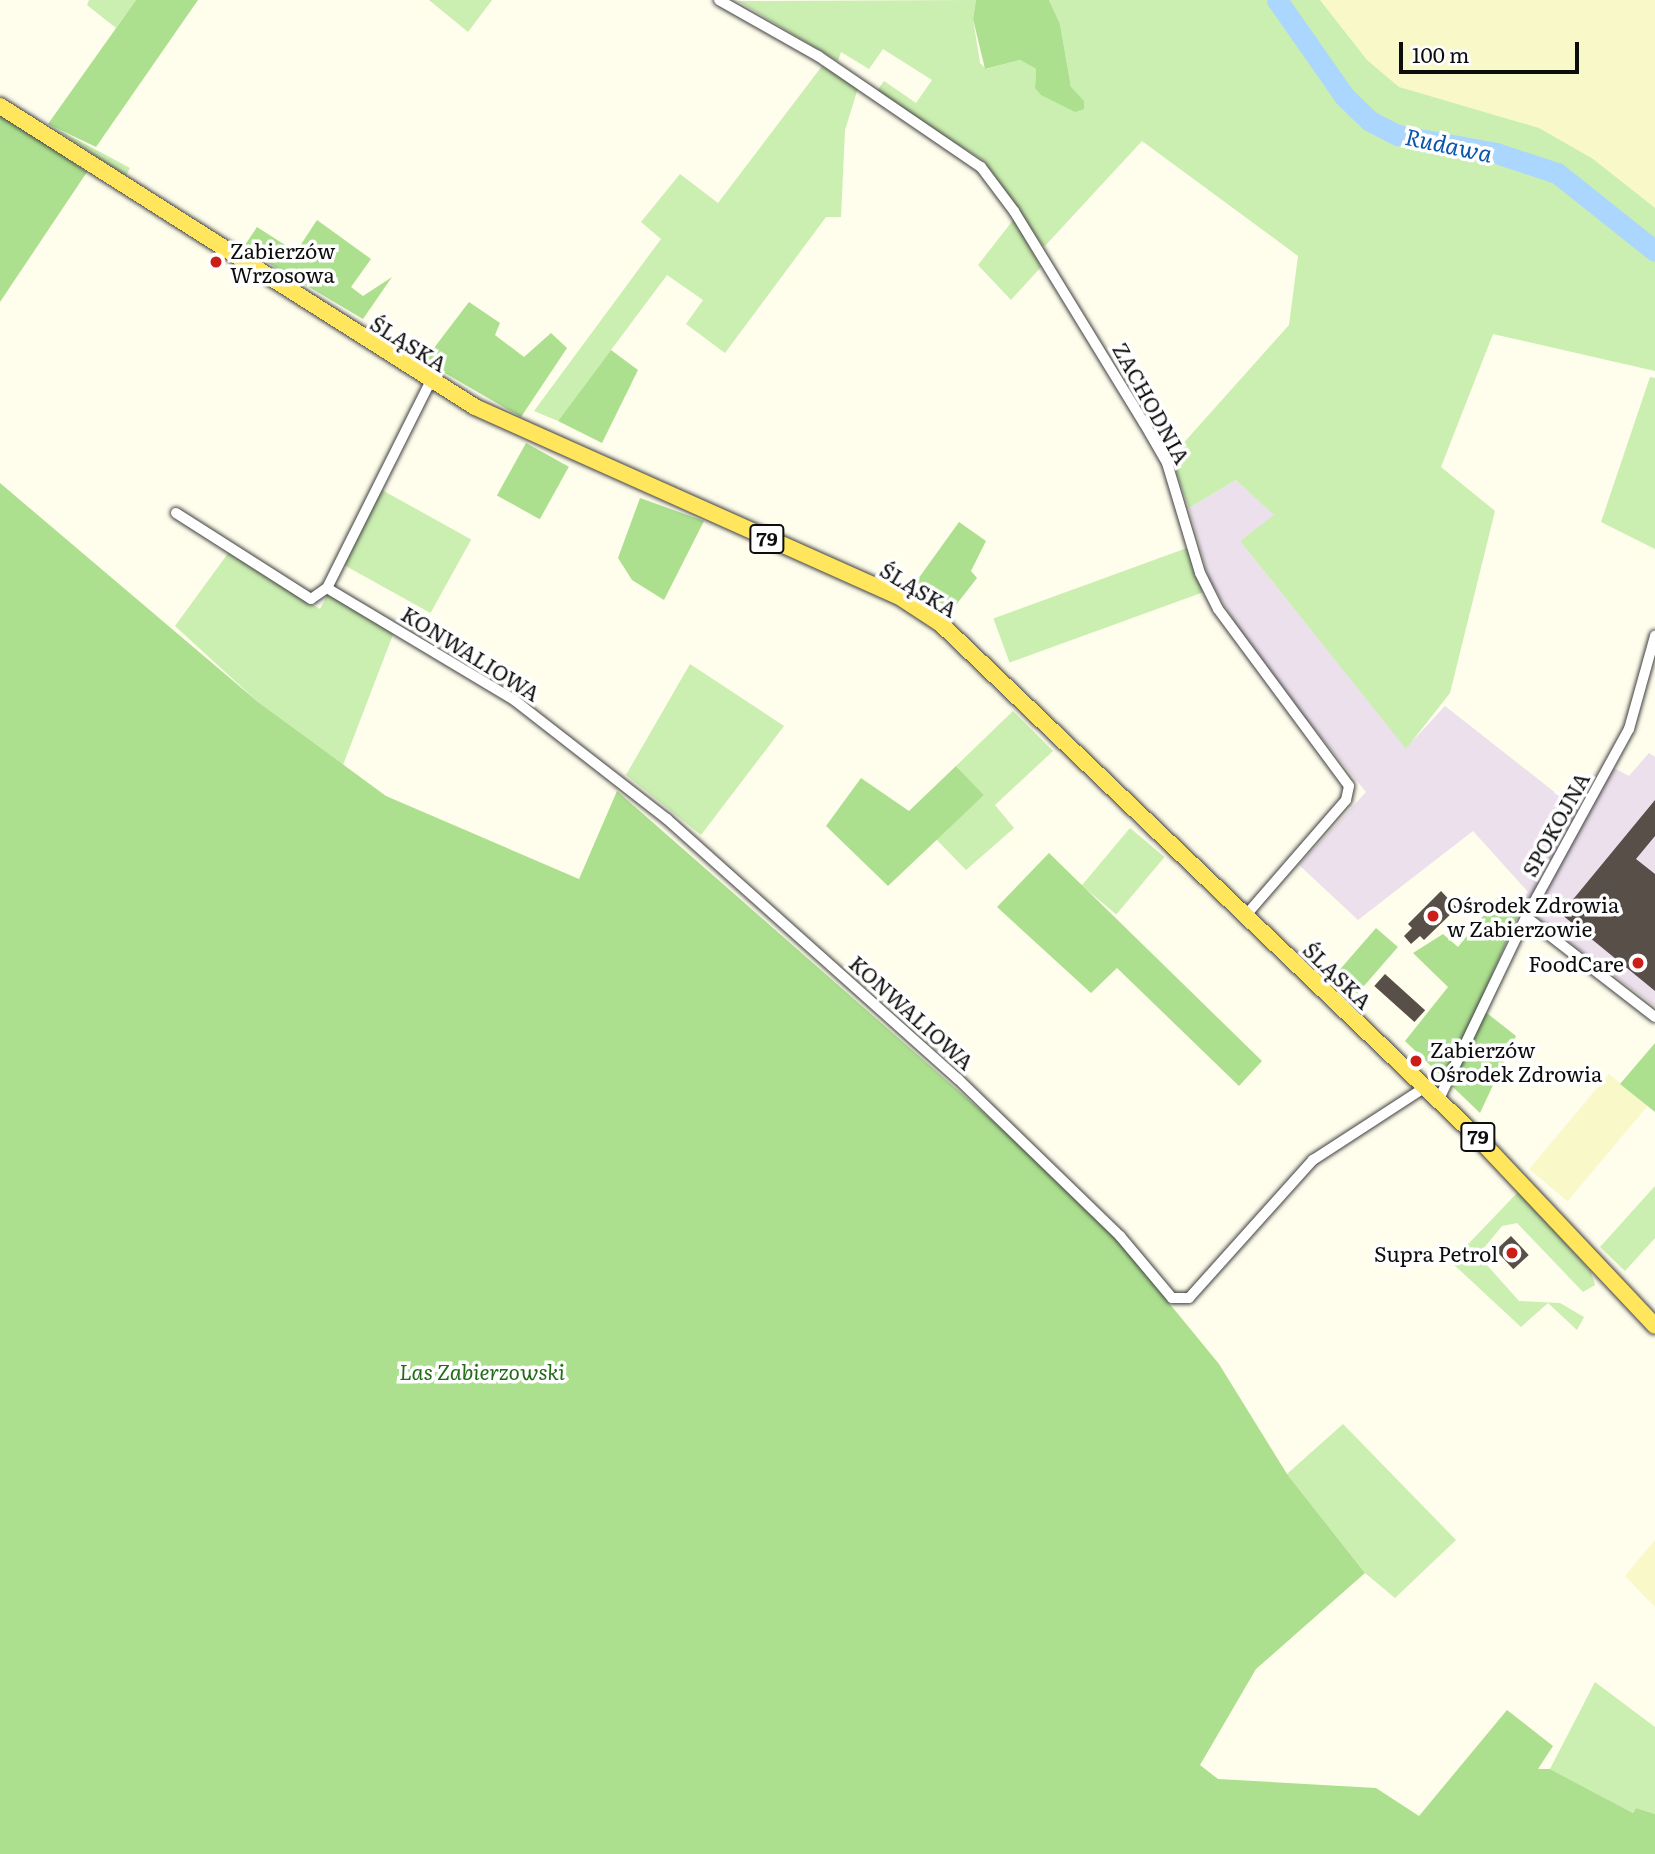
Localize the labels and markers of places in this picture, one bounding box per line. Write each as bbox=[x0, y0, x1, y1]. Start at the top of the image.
place label: Zabierzów Wrzosowa bbox=[230, 237, 335, 287]
marker: Zabierzów Wrzosowa bbox=[208, 254, 224, 270]
place label: Ośrodek Zdrowia w Zabierzowie bbox=[1447, 891, 1619, 941]
marker: Ośrodek Zdrowia w Zabierzowie bbox=[1425, 908, 1441, 924]
place label: FoodCare bbox=[1528, 950, 1624, 976]
marker: FoodCare bbox=[1630, 955, 1646, 971]
place label: Zabierzów Ośrodek Zdrowia bbox=[1430, 1036, 1602, 1086]
marker: Zabierzów Ośrodek Zdrowia bbox=[1408, 1053, 1424, 1069]
place label: Supra Petrol bbox=[1374, 1240, 1498, 1266]
marker: Supra Petrol bbox=[1504, 1245, 1520, 1261]

